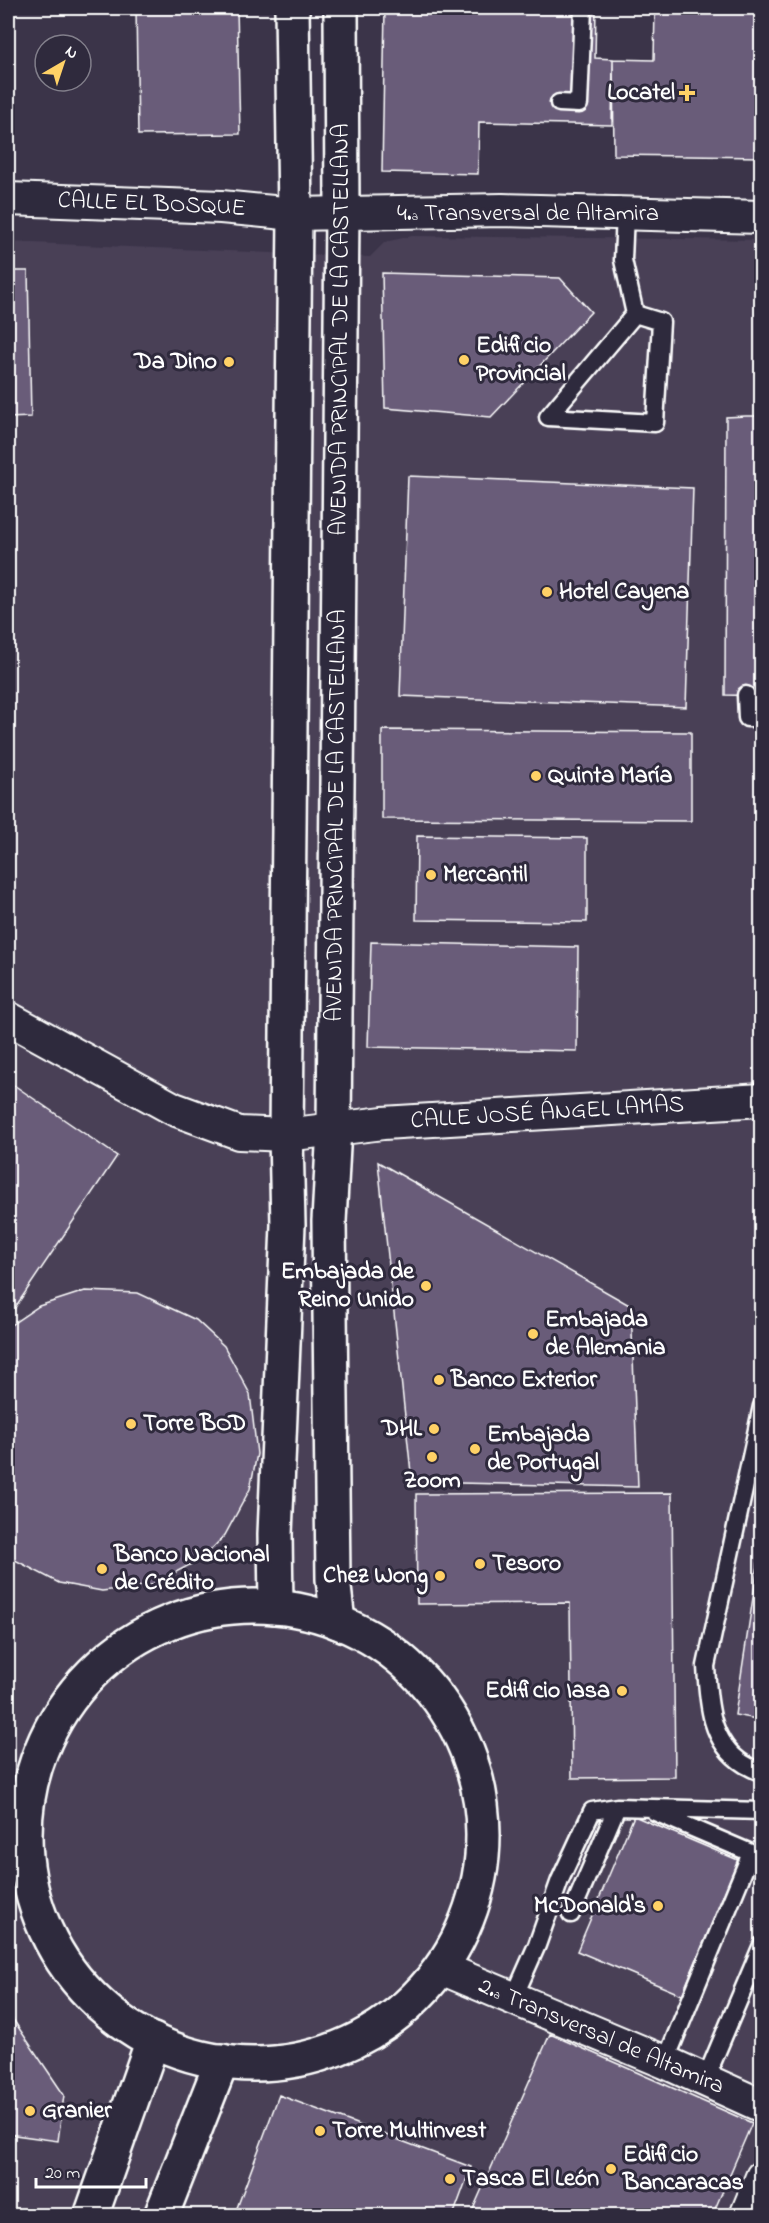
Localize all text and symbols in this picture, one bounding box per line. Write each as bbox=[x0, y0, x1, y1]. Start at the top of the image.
north arrow bbox=[33, 33, 93, 93]
text: N bbox=[59, 40, 83, 66]
place label: Locatel bbox=[607, 76, 675, 111]
marker: Locatel bbox=[680, 86, 694, 100]
street label: AVENIDA PRINCIPAL DE LA CASTELLANA bbox=[322, 123, 360, 536]
street label: CALLE EL BOSQUE bbox=[57, 183, 248, 227]
street label: 4.ª Transversal de Altamira bbox=[397, 197, 659, 232]
place label: Edificio Provincial bbox=[476, 329, 566, 392]
place label: Da Dino bbox=[133, 345, 217, 380]
marker: Edificio Provincial bbox=[457, 353, 471, 367]
marker: Da Dino bbox=[222, 355, 236, 369]
place label: Hotel Cayena bbox=[559, 575, 689, 611]
marker: Hotel Cayena bbox=[540, 585, 554, 599]
street label: AVENIDA PRINCIPAL DE LA CASTELLANA bbox=[317, 609, 356, 1022]
place label: Quinta María bbox=[548, 759, 673, 794]
marker: Quinta María bbox=[529, 769, 543, 783]
place label: Mercantil bbox=[443, 858, 528, 893]
marker: Mercantil bbox=[424, 868, 438, 882]
street label: CALLE JOSÉ ÁNGEL LAMAS bbox=[410, 1087, 685, 1139]
place label: Embajada de Reino Unido bbox=[281, 1255, 415, 1318]
marker: Embajada de Reino Unido bbox=[419, 1279, 433, 1293]
place label: Embajada de Alemania bbox=[545, 1303, 666, 1366]
marker: Embajada de Alemania bbox=[526, 1327, 540, 1341]
place label: Banco Exterior bbox=[450, 1363, 597, 1398]
marker: Banco Exterior bbox=[432, 1373, 446, 1387]
place label: Torre BOD bbox=[143, 1407, 246, 1442]
place label: DHL bbox=[381, 1412, 423, 1447]
marker: Torre BOD bbox=[124, 1417, 138, 1431]
place label: Embajada de Portugal bbox=[487, 1418, 599, 1482]
marker: DHL bbox=[427, 1422, 441, 1436]
marker: Embajada de Portugal bbox=[468, 1442, 482, 1456]
marker: Zoom bbox=[425, 1450, 439, 1464]
place label: Zoom bbox=[403, 1464, 461, 1499]
place label: Banco Nacional de Crédito bbox=[113, 1538, 270, 1601]
place label: Tesoro bbox=[492, 1547, 561, 1582]
marker: Tesoro bbox=[473, 1557, 487, 1571]
place label: Chez Wong bbox=[323, 1559, 428, 1595]
marker: Banco Nacional de Crédito bbox=[95, 1562, 109, 1576]
marker: Chez Wong bbox=[433, 1569, 447, 1583]
place label: Edificio Iasa bbox=[485, 1674, 610, 1709]
marker: Edificio Iasa bbox=[615, 1684, 629, 1698]
place label: McDonald's bbox=[534, 1889, 646, 1924]
marker: McDonald's bbox=[651, 1899, 665, 1913]
street label: 2.ª Transversal de Altamira bbox=[473, 1969, 729, 2105]
place label: Granier bbox=[42, 2094, 112, 2129]
marker: Granier bbox=[23, 2104, 37, 2118]
place label: Torre Multinvest bbox=[332, 2114, 487, 2149]
marker: Torre Multinvest bbox=[313, 2124, 327, 2138]
place label: Edificio Bancaracas bbox=[622, 2138, 744, 2201]
scale bar bbox=[36, 2151, 146, 2189]
text: 20 m bbox=[45, 2161, 80, 2187]
place label: Tasca El León bbox=[462, 2162, 599, 2197]
marker: Edificio Bancaracas bbox=[604, 2162, 618, 2176]
marker: Tasca El León bbox=[443, 2172, 457, 2186]

